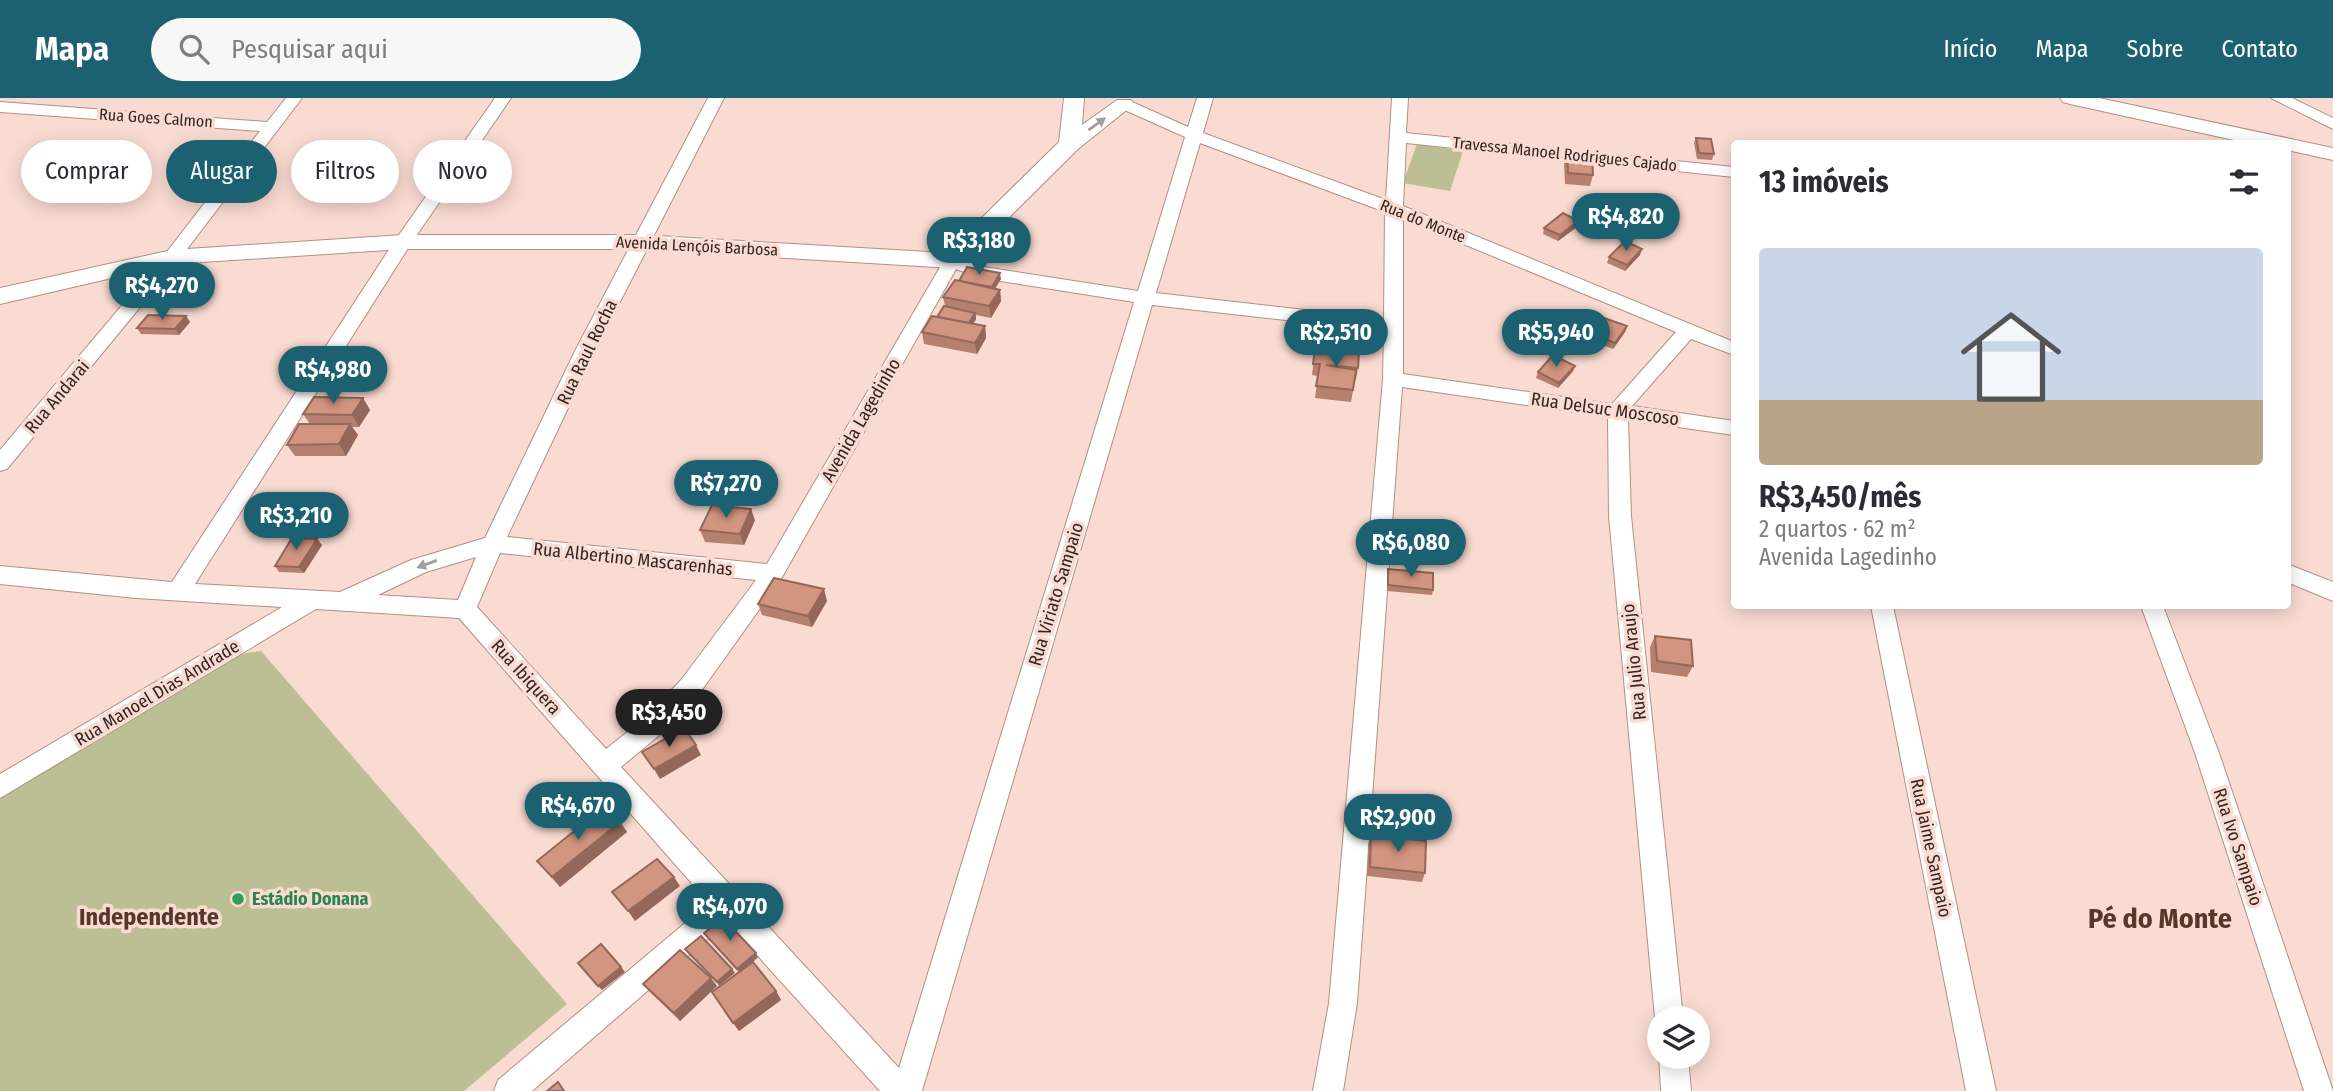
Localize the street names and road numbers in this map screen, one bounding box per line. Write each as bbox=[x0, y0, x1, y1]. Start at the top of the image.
street label: Rua Goes Calmon bbox=[99, 105, 213, 131]
street label: Travessa Manoel Rodrigues Cajado bbox=[1452, 133, 1678, 175]
street label: Rua do Monte bbox=[1377, 195, 1469, 247]
street label: Avenida Lençóis Barbosa bbox=[615, 232, 779, 260]
street label: Rua Raul Rocha bbox=[552, 296, 622, 408]
street label: Avenida Lagedinho bbox=[817, 354, 905, 486]
street label: Rua Andarai bbox=[20, 356, 94, 438]
street label: Rua Delsuc Moscoso bbox=[1530, 388, 1680, 430]
street label: Rua Viriato Sampaio bbox=[1024, 520, 1088, 668]
street label: Rua Albertino Mascarenhas bbox=[532, 538, 734, 580]
street label: Rua Julio Araujo bbox=[1617, 603, 1651, 721]
street label: Rua Manoel Dias Andrade bbox=[71, 635, 243, 751]
street label: Rua Ibiquera bbox=[487, 635, 566, 719]
street label: Rua Jaime Sampaio bbox=[1906, 777, 1956, 919]
street label: Rua Ivo Sampaio bbox=[2209, 785, 2267, 909]

